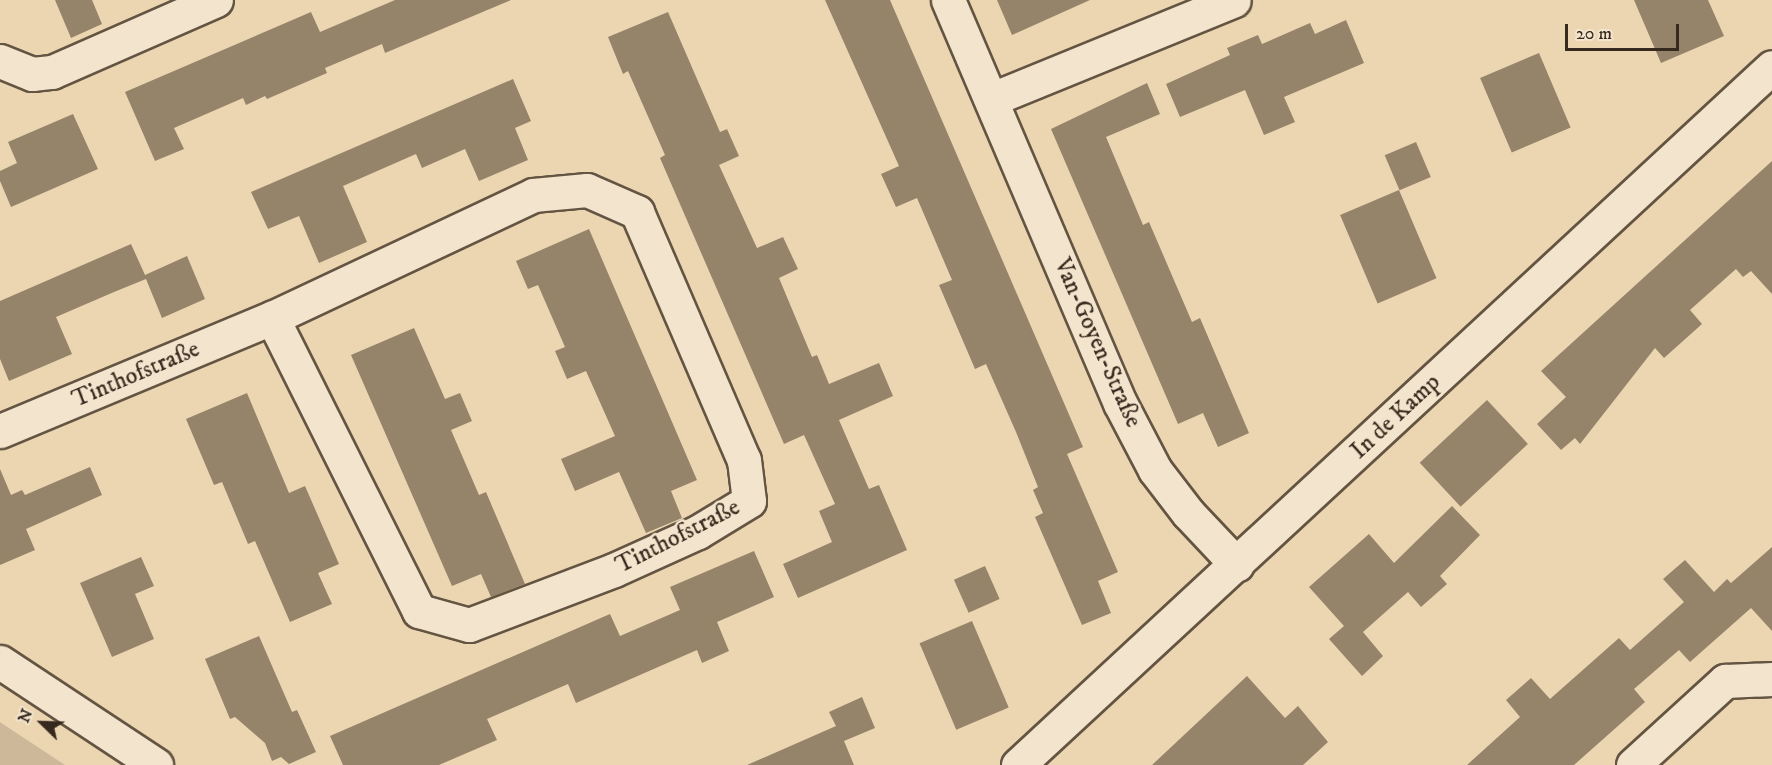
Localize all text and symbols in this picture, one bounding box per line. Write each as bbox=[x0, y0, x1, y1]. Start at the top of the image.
scale bar bbox=[1568, 12, 1682, 50]
text: 20 m bbox=[1576, 23, 1612, 45]
street label: Van-Goyen-Straße bbox=[1047, 254, 1147, 432]
street label: Tinthofstraße bbox=[68, 335, 204, 415]
street label: In de Kamp bbox=[1345, 368, 1447, 466]
street label: Tinthofstraße bbox=[611, 493, 745, 581]
north arrow bbox=[12, 693, 72, 753]
text: N bbox=[14, 706, 37, 726]

